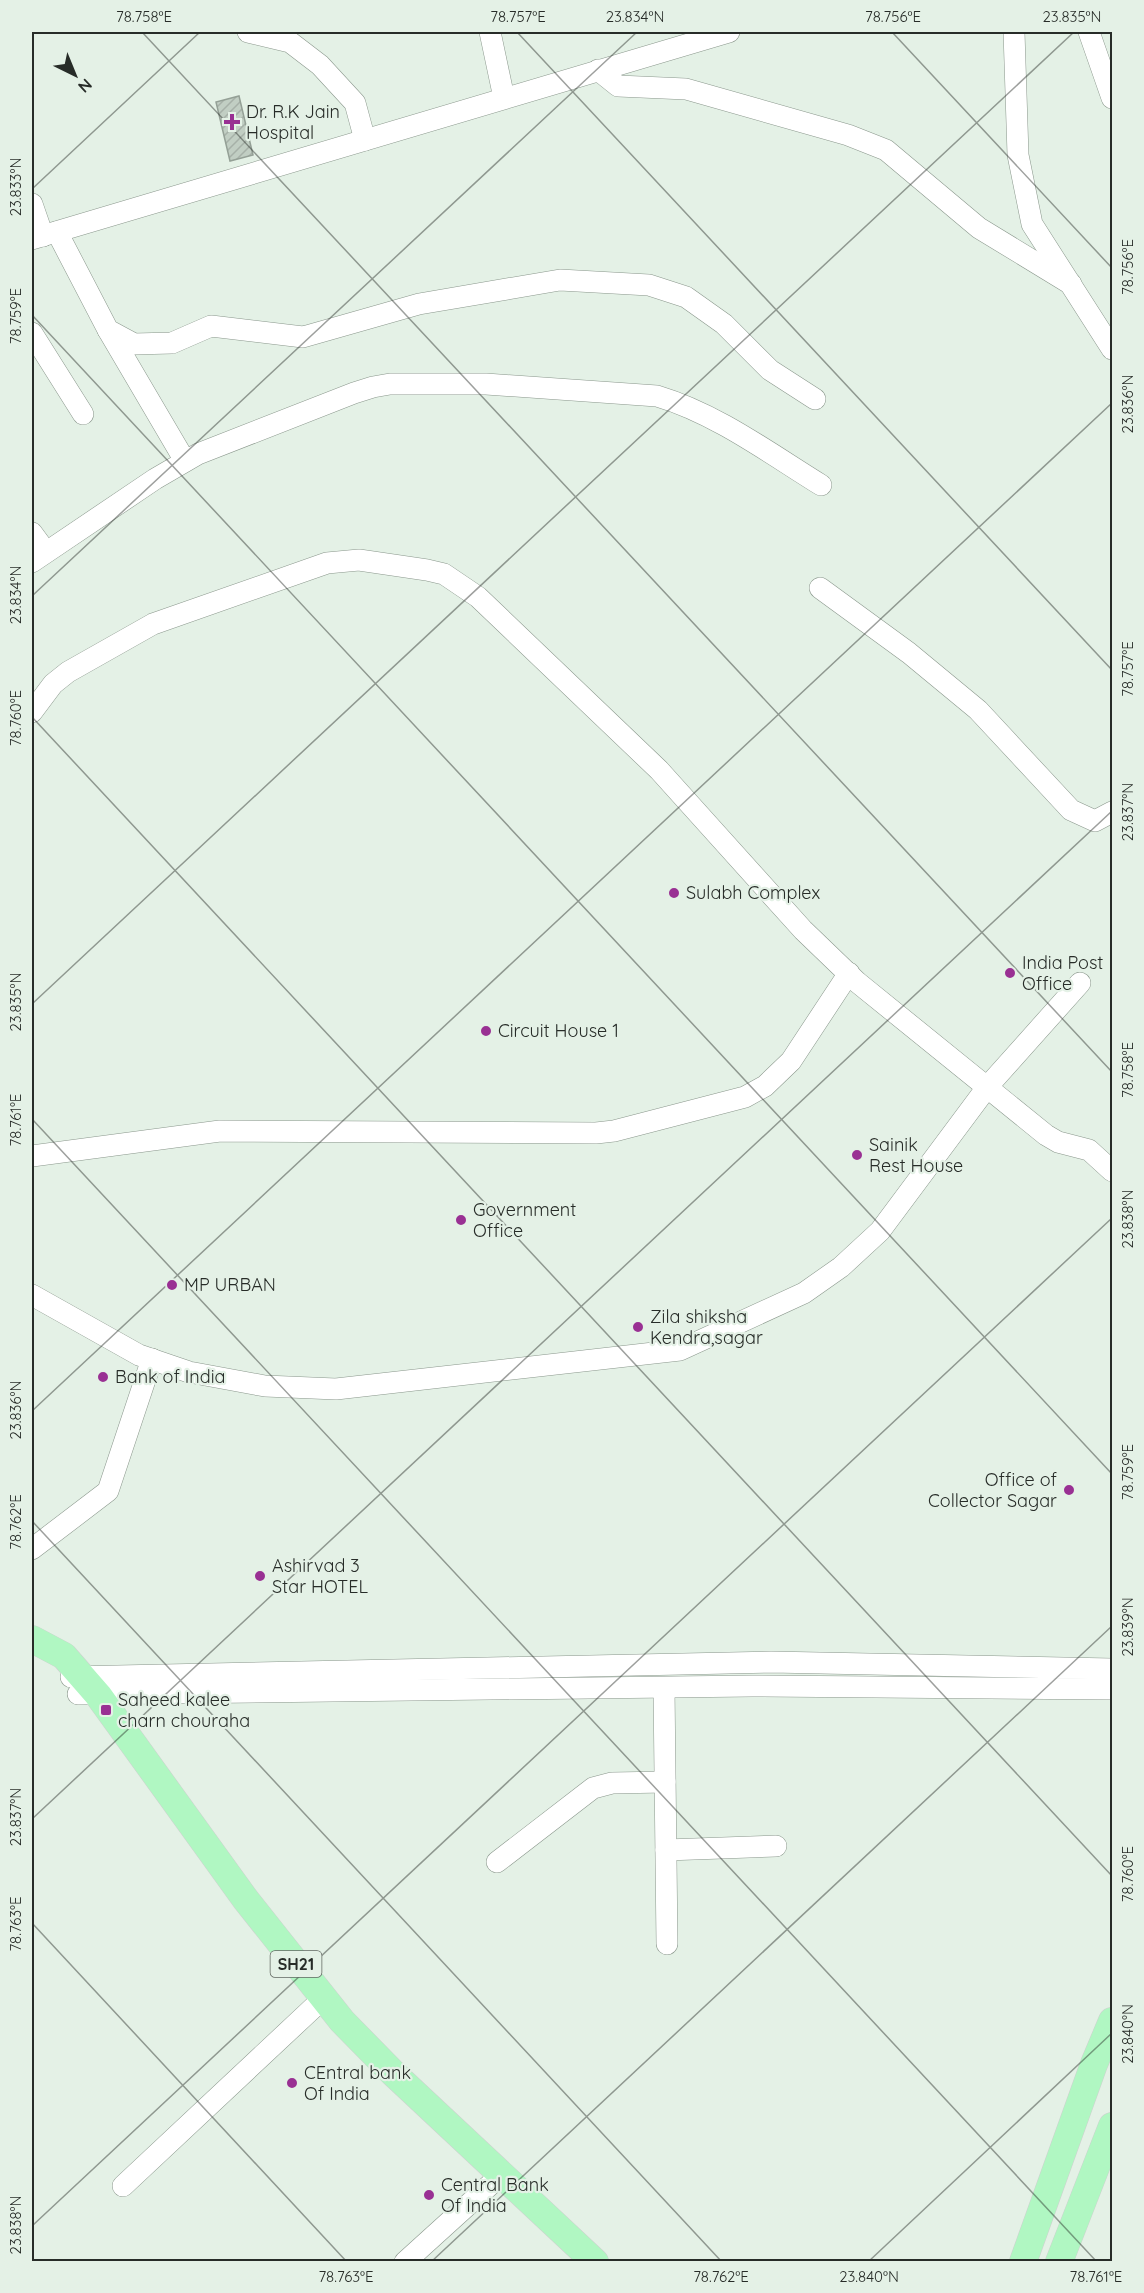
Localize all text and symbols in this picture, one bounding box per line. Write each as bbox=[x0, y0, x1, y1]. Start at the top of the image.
text: 78.758°E bbox=[116, 7, 172, 26]
text: 78.757°E bbox=[490, 7, 546, 26]
text: 23.834°N bbox=[606, 7, 664, 26]
text: 78.756°E bbox=[865, 7, 921, 26]
text: 23.835°N bbox=[1043, 7, 1101, 26]
north arrow bbox=[45, 45, 105, 105]
text: N bbox=[74, 75, 96, 97]
place label: Dr. R.K Jain Hospital bbox=[246, 100, 340, 144]
marker: Dr. R.K Jain Hospital bbox=[223, 113, 241, 131]
text: 23.833°N bbox=[6, 158, 25, 216]
text: 78.756°E bbox=[1118, 239, 1137, 295]
text: 78.759°E bbox=[6, 288, 25, 344]
text: 23.836°N bbox=[1118, 375, 1137, 433]
text: 23.834°N bbox=[6, 566, 25, 624]
text: 78.757°E bbox=[1118, 641, 1137, 697]
text: 78.760°E bbox=[6, 690, 25, 746]
text: 23.837°N bbox=[1118, 783, 1137, 841]
place label: Sulabh Complex bbox=[686, 881, 820, 904]
marker: Sulabh Complex bbox=[667, 886, 681, 900]
place label: India Post Office bbox=[1022, 951, 1103, 995]
marker: India Post Office bbox=[1003, 966, 1017, 980]
text: 23.835°N bbox=[6, 973, 25, 1031]
place label: Circuit House 1 bbox=[498, 1019, 619, 1042]
marker: Circuit House 1 bbox=[479, 1024, 493, 1038]
text: 78.758°E bbox=[1118, 1042, 1137, 1098]
text: 78.761°E bbox=[6, 1094, 25, 1146]
place label: Sainik Rest House bbox=[869, 1133, 963, 1177]
marker: Sainik Rest House bbox=[850, 1148, 864, 1162]
text: 23.838°N bbox=[1118, 1190, 1137, 1248]
place label: Government Office bbox=[473, 1198, 576, 1242]
marker: Government Office bbox=[454, 1213, 468, 1227]
place label: MP URBAN bbox=[184, 1273, 276, 1296]
marker: MP URBAN bbox=[165, 1278, 179, 1292]
place label: Zila shiksha Kendra,sagar bbox=[650, 1305, 763, 1349]
marker: Zila shiksha Kendra,sagar bbox=[631, 1320, 645, 1334]
place label: Bank of India bbox=[115, 1365, 225, 1388]
marker: Bank of India bbox=[96, 1370, 110, 1384]
text: 23.836°N bbox=[6, 1381, 25, 1439]
text: 78.759°E bbox=[1118, 1444, 1137, 1500]
place label: Office of Collector Sagar bbox=[928, 1468, 1058, 1512]
marker: Office of Collector Sagar bbox=[1062, 1483, 1076, 1497]
text: 78.762°E bbox=[6, 1494, 25, 1550]
place label: Ashirvad 3 Star HOTEL bbox=[272, 1554, 368, 1598]
marker: Ashirvad 3 Star HOTEL bbox=[253, 1569, 267, 1583]
text: 23.839°N bbox=[1118, 1597, 1137, 1657]
place label: Saheed kalee charn chouraha bbox=[118, 1688, 250, 1732]
marker: Saheed kalee charn chouraha bbox=[99, 1703, 113, 1717]
text: 23.837°N bbox=[6, 1788, 25, 1846]
text: 78.760°E bbox=[1118, 1846, 1137, 1902]
text: 78.763°E bbox=[6, 1896, 25, 1952]
road number: SH21 bbox=[270, 1951, 322, 1977]
text: 23.840°N bbox=[1118, 2004, 1137, 2064]
place label: CEntral bank Of India bbox=[304, 2061, 411, 2105]
marker: CEntral bank Of India bbox=[285, 2076, 299, 2090]
place label: Central Bank Of India bbox=[441, 2173, 549, 2217]
marker: Central Bank Of India bbox=[422, 2188, 436, 2202]
text: 23.838°N bbox=[6, 2196, 25, 2254]
text: 78.763°E bbox=[318, 2267, 374, 2286]
text: 78.762°E bbox=[693, 2267, 749, 2286]
text: 23.840°N bbox=[839, 2267, 899, 2286]
text: 78.761°E bbox=[1070, 2267, 1122, 2286]

